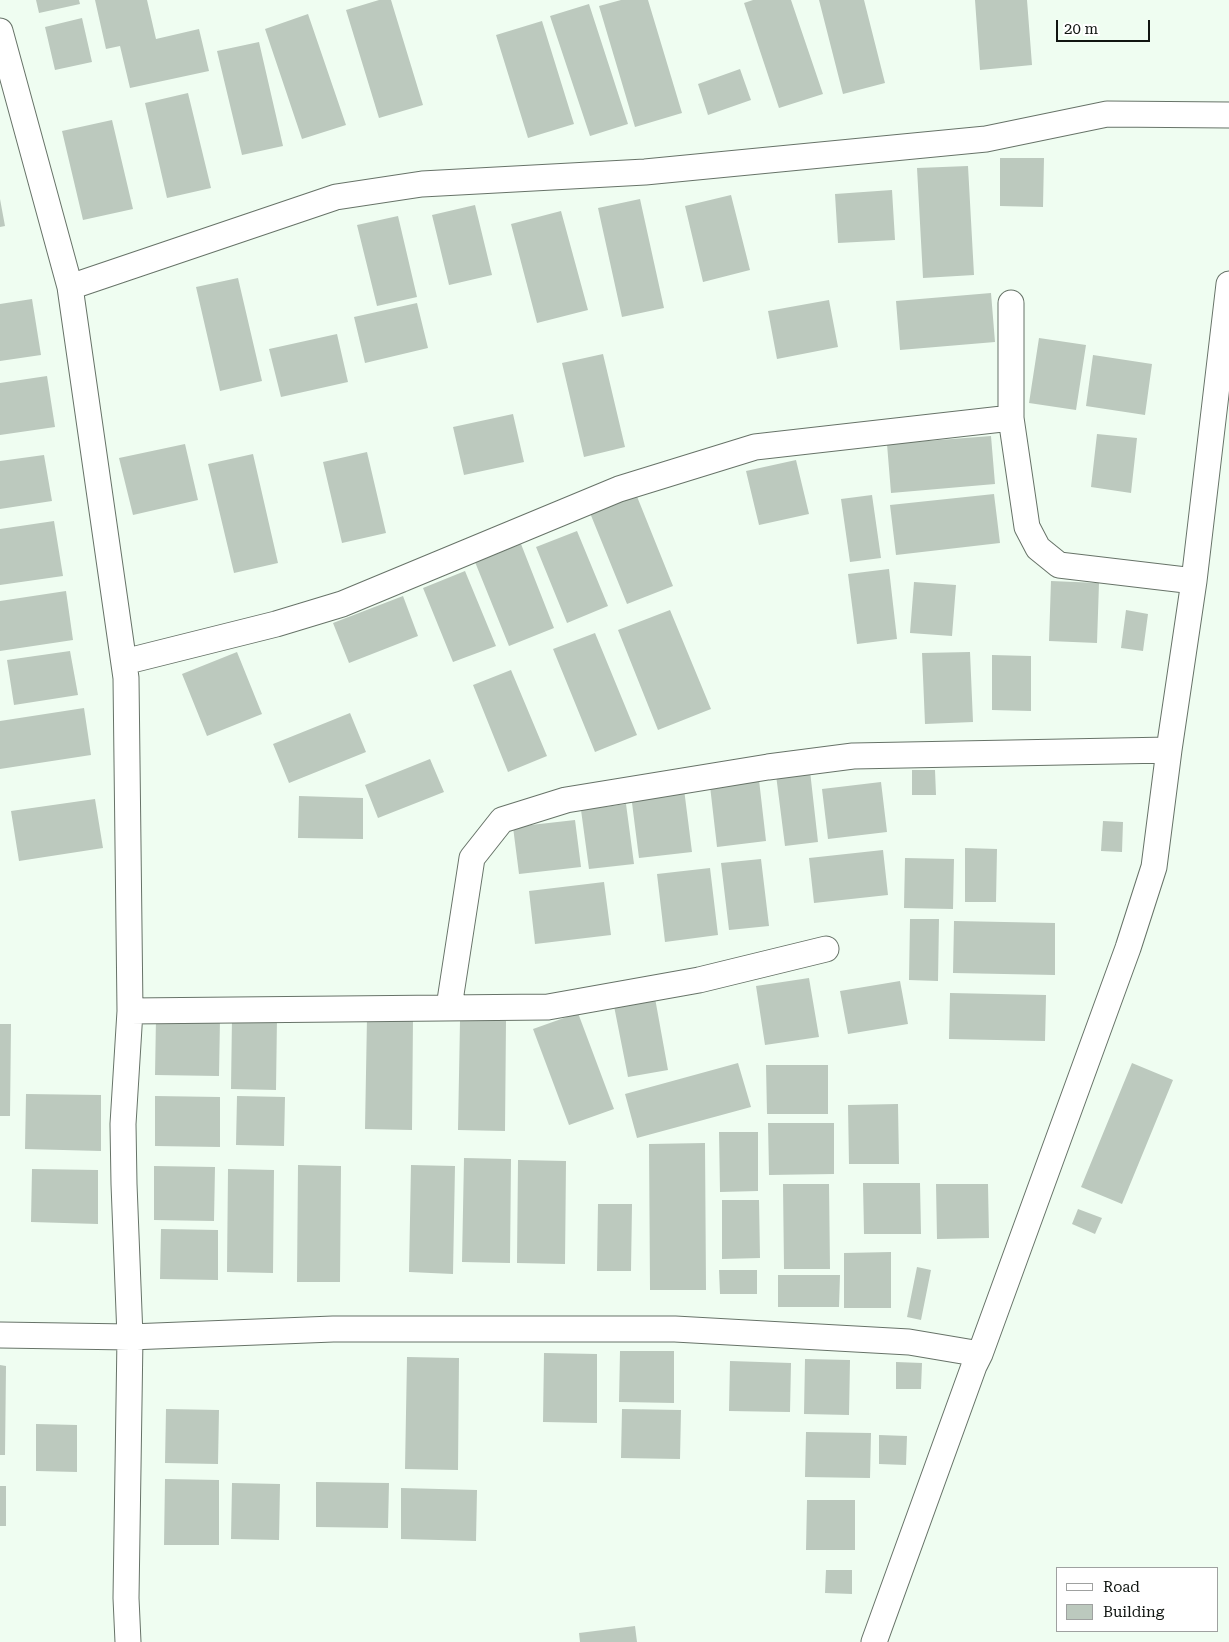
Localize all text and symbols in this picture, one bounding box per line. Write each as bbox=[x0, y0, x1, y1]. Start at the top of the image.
scale bar bbox=[1059, 10, 1153, 42]
text: 20 m bbox=[1064, 20, 1098, 38]
legend bbox=[1056, 1567, 1219, 1632]
text: Road bbox=[1103, 1578, 1140, 1596]
text: Building bbox=[1103, 1603, 1164, 1621]

